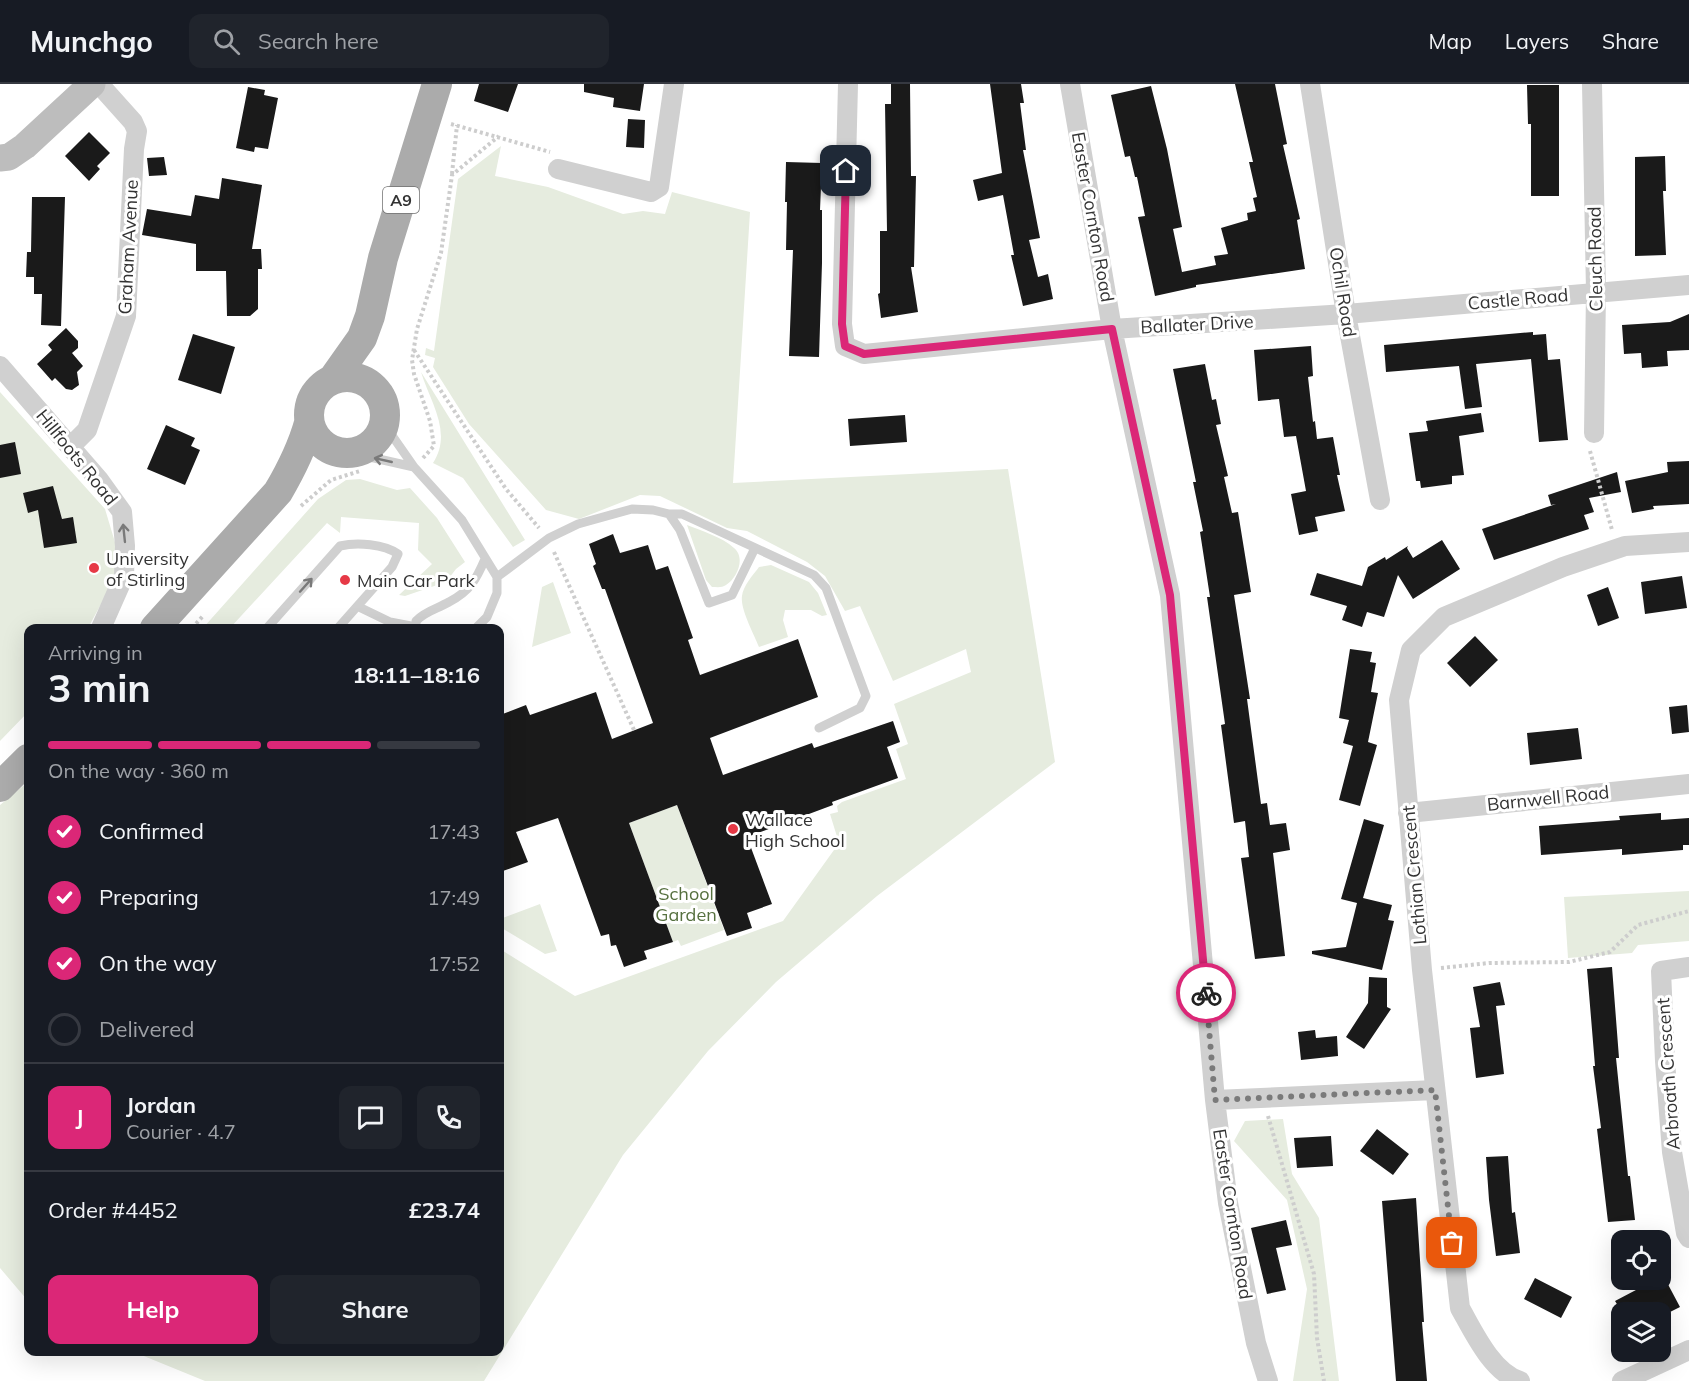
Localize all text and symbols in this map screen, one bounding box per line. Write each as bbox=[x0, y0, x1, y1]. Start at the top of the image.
search box bbox=[189, 14, 609, 68]
text: Munchgo bbox=[30, 24, 153, 59]
icon: search bbox=[210, 25, 243, 58]
text: Search here bbox=[258, 27, 379, 55]
text: Map bbox=[1429, 28, 1472, 54]
text: Layers bbox=[1505, 28, 1569, 54]
text: Share bbox=[1602, 28, 1659, 54]
street label: Easter Cornton Road bbox=[1067, 130, 1119, 304]
pin bbox=[820, 145, 871, 196]
icon: home bbox=[829, 154, 862, 187]
street label: Graham Avenue bbox=[113, 179, 143, 315]
road number: A9 bbox=[383, 187, 419, 213]
street label: Cleuch Road bbox=[1583, 206, 1607, 312]
street label: Ochil Road bbox=[1325, 245, 1361, 339]
street label: Castle Road bbox=[1467, 283, 1569, 315]
street label: Ballater Drive bbox=[1140, 310, 1254, 338]
street label: Hillfoots Road bbox=[31, 404, 123, 510]
one-way arrow bbox=[374, 454, 393, 465]
one-way arrow bbox=[118, 523, 129, 543]
place label: University of Stirling bbox=[106, 547, 189, 591]
marker: University of Stirling bbox=[87, 561, 101, 575]
place label: Main Car Park bbox=[357, 569, 475, 592]
marker: Main Car Park bbox=[338, 573, 352, 587]
one-way arrow bbox=[299, 578, 313, 593]
text: Arriving in bbox=[48, 640, 143, 665]
text: 18:11–18:16 bbox=[352, 661, 480, 689]
text: 3 min bbox=[48, 663, 151, 712]
text: On the way · 360 m bbox=[48, 758, 229, 783]
street label: Barnwell Road bbox=[1486, 780, 1610, 816]
street label: Lothian Crescent bbox=[1396, 804, 1432, 946]
place label: Wallace High School bbox=[745, 808, 845, 852]
icon: check bbox=[48, 815, 81, 848]
text: Confirmed bbox=[99, 817, 204, 845]
text: 17:43 bbox=[427, 819, 480, 844]
marker: Wallace High School bbox=[726, 822, 740, 836]
icon: check bbox=[48, 881, 81, 914]
park label: School Garden bbox=[655, 882, 717, 926]
text: Preparing bbox=[99, 883, 199, 911]
text: 17:49 bbox=[427, 885, 480, 910]
icon: check bbox=[48, 947, 81, 980]
text: On the way bbox=[99, 949, 217, 977]
text: 17:52 bbox=[427, 951, 480, 976]
courier bbox=[1176, 963, 1236, 1023]
icon: bike bbox=[1190, 977, 1223, 1010]
street label: Arbroath Crescent bbox=[1651, 997, 1685, 1151]
text: Delivered bbox=[99, 1015, 194, 1043]
button: chat bbox=[339, 1086, 402, 1149]
button: phone bbox=[417, 1086, 480, 1149]
text: Jordan bbox=[126, 1091, 196, 1119]
text: J bbox=[76, 1103, 83, 1131]
text: Courier · 4.7 bbox=[126, 1119, 236, 1144]
street label: Easter Cornton Road bbox=[1208, 1127, 1258, 1301]
text: Order #4452 bbox=[48, 1196, 178, 1224]
text: £23.74 bbox=[409, 1196, 480, 1224]
pin bbox=[1426, 1217, 1477, 1268]
icon: bag bbox=[1435, 1226, 1468, 1259]
map controls bbox=[1611, 1230, 1671, 1362]
button: locate bbox=[1611, 1230, 1671, 1290]
button: Help bbox=[48, 1275, 258, 1344]
button: Share bbox=[270, 1275, 480, 1344]
button: layers bbox=[1611, 1302, 1671, 1362]

